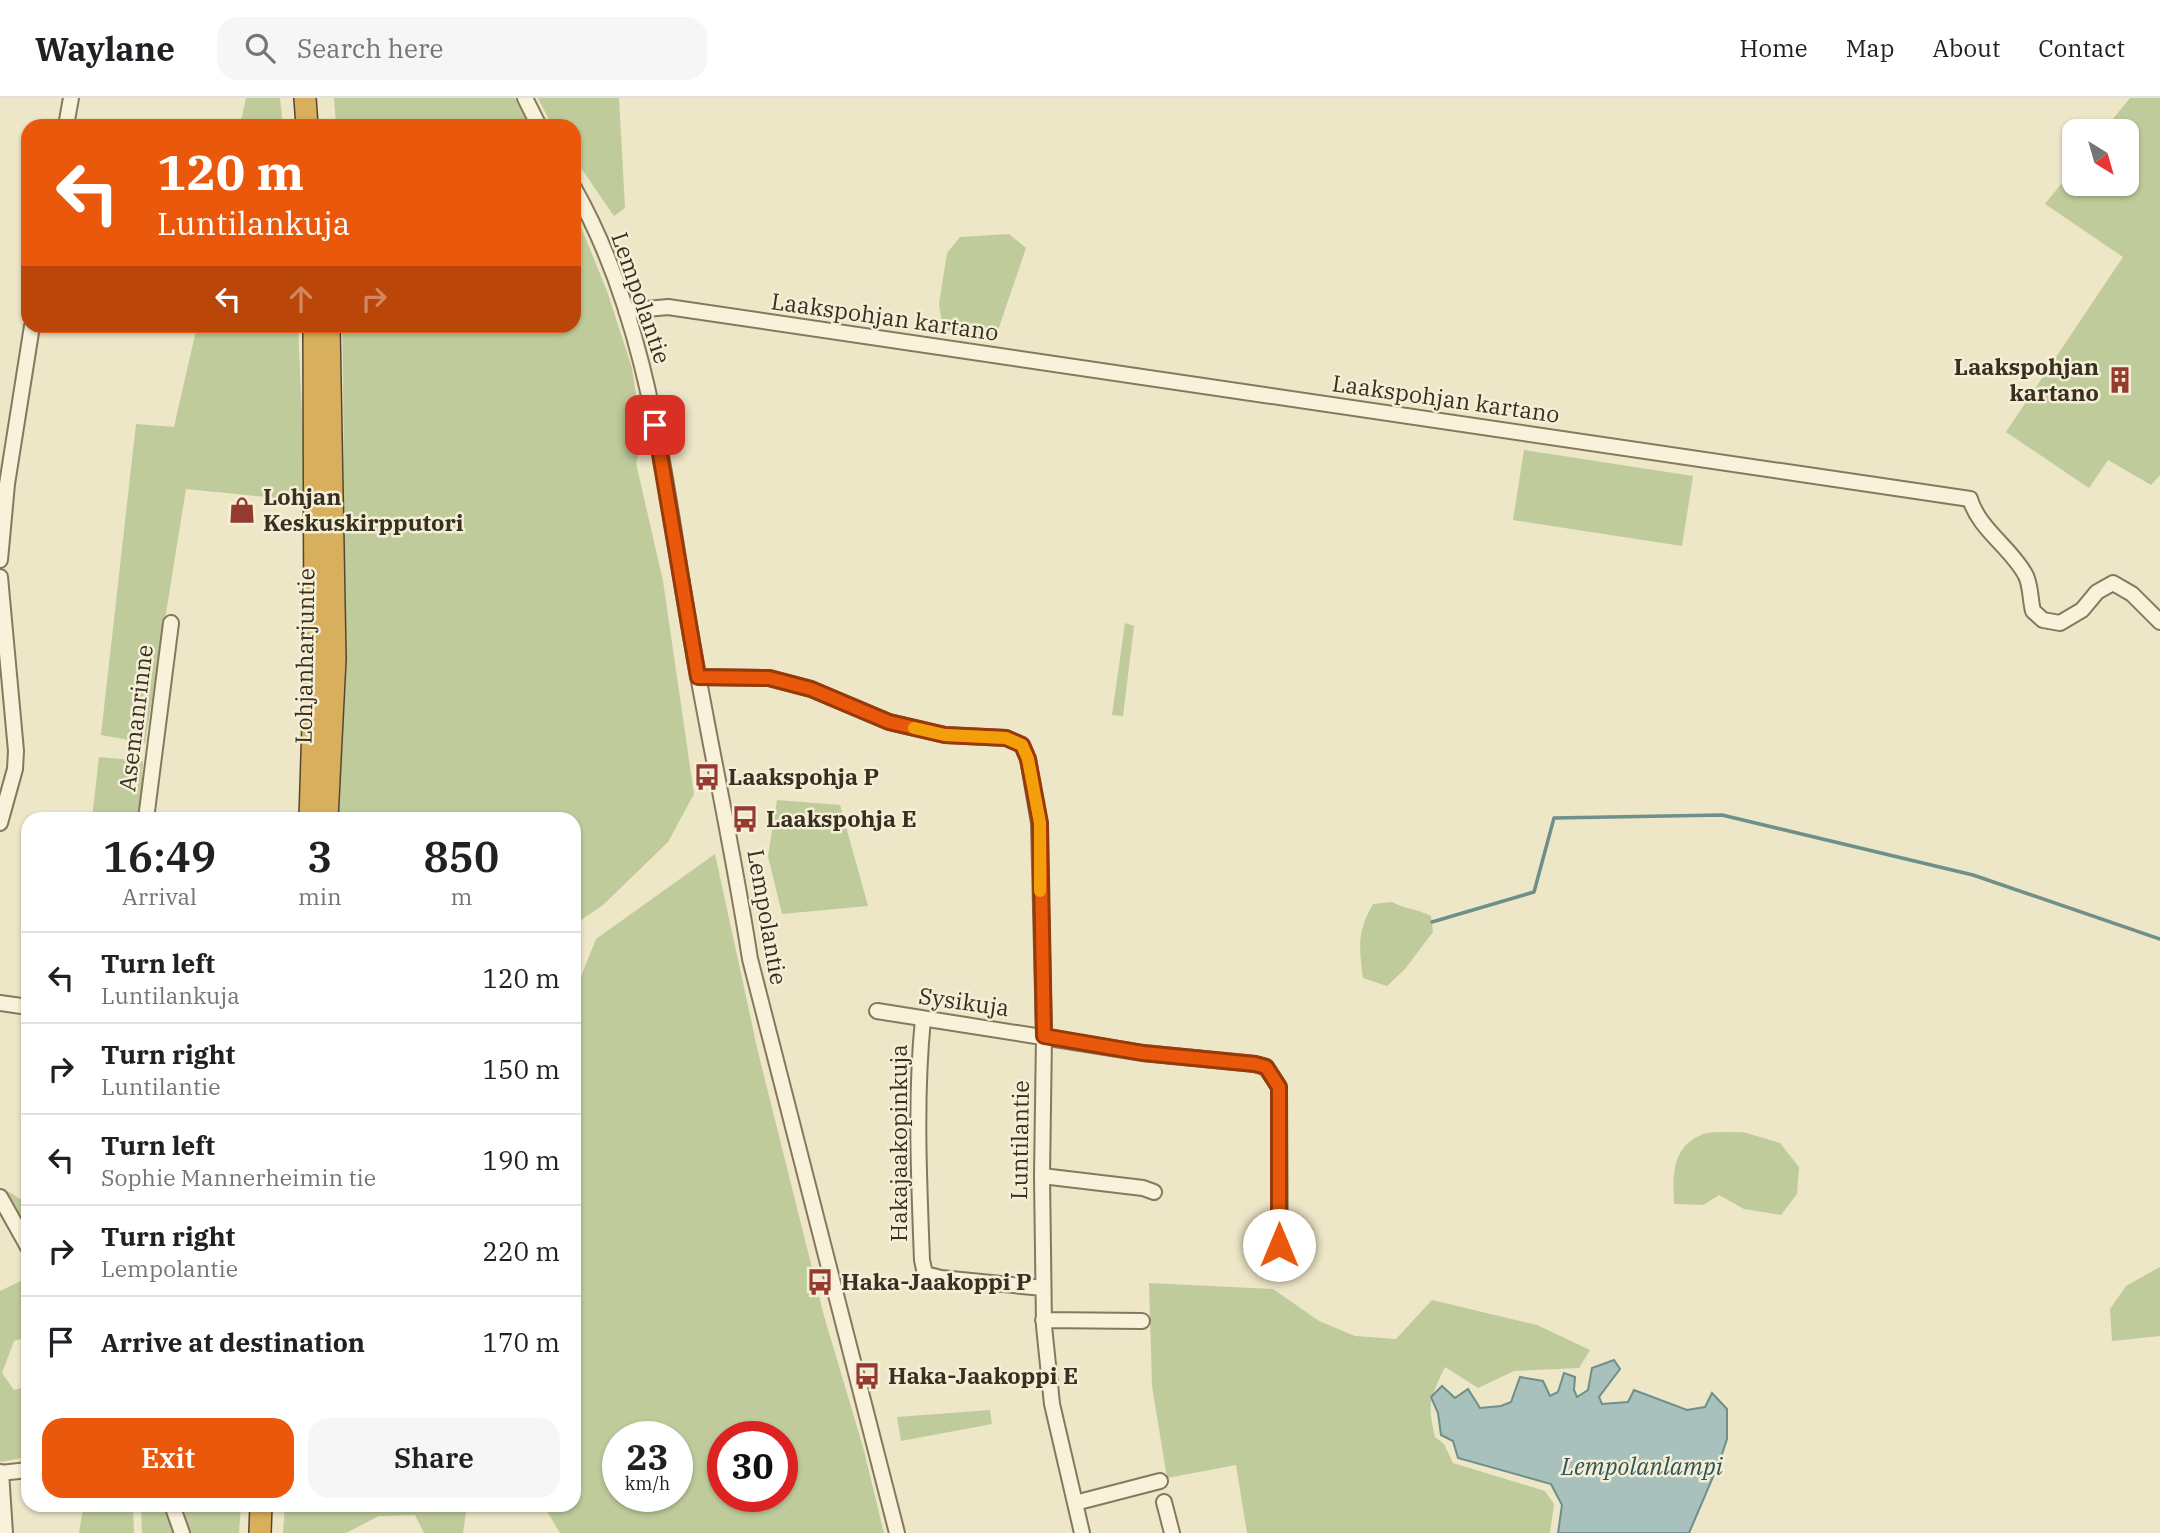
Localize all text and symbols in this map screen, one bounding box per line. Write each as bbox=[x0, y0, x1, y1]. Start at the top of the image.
search box bbox=[217, 17, 707, 80]
text: Waylane bbox=[35, 27, 175, 70]
icon: search bbox=[241, 29, 279, 67]
text: Search here bbox=[297, 31, 443, 65]
text: Home bbox=[1740, 32, 1808, 64]
text: Map bbox=[1846, 32, 1894, 64]
text: About bbox=[1932, 32, 2000, 64]
text: Contact bbox=[2038, 32, 2125, 64]
north arrow bbox=[2062, 119, 2138, 196]
map controls bbox=[2062, 119, 2139, 196]
text: 120 m bbox=[157, 140, 304, 203]
icon: left bbox=[42, 147, 133, 238]
text: Luntilankuja bbox=[157, 202, 350, 244]
street label: Lempolantie bbox=[605, 228, 678, 367]
icon: left bbox=[209, 280, 247, 318]
icon: ahead bbox=[282, 280, 320, 318]
icon: right bbox=[355, 280, 393, 318]
street label: Laakspohjan kartano bbox=[769, 285, 1001, 347]
place label: Laakspohjan kartano bbox=[1954, 351, 2099, 407]
building icon: Laakspohjan kartano bbox=[2105, 365, 2135, 395]
street label: Laakspohjan kartano bbox=[1330, 367, 1562, 429]
pin bbox=[625, 395, 685, 455]
icon: arrive bbox=[636, 406, 674, 444]
place label: Lohjan Keskuskirpputori bbox=[263, 481, 464, 537]
shop icon: Lohjan Keskuskirpputori bbox=[227, 495, 257, 525]
street label: Lohjanharjuntie bbox=[287, 568, 321, 744]
street label: Asemanrinne bbox=[111, 643, 159, 793]
place label: Laakspohja P bbox=[728, 761, 879, 791]
bus stop icon: Laakspohja P bbox=[692, 762, 722, 792]
place label: Laakspohja E bbox=[766, 803, 917, 833]
bus stop icon: Laakspohja E bbox=[730, 804, 760, 834]
text: 16:49 bbox=[103, 829, 216, 884]
text: 3 bbox=[307, 829, 332, 884]
text: 850 bbox=[424, 829, 499, 884]
street label: Lempolantie bbox=[741, 847, 795, 987]
text: Arrival bbox=[122, 881, 197, 911]
text: min bbox=[298, 881, 342, 911]
text: m bbox=[450, 881, 472, 911]
text: Turn left bbox=[101, 946, 215, 980]
icon: left bbox=[42, 959, 80, 997]
text: 120 m bbox=[482, 961, 560, 995]
text: Luntilankuja bbox=[101, 980, 240, 1010]
street label: Sysikuja bbox=[917, 980, 1011, 1022]
text: Turn right bbox=[101, 1037, 235, 1071]
street label: Hakajaakopinkuja bbox=[883, 1044, 913, 1242]
icon: right bbox=[42, 1050, 80, 1088]
text: 150 m bbox=[482, 1052, 560, 1086]
text: Luntilantie bbox=[101, 1071, 221, 1101]
street label: Luntilantie bbox=[1003, 1080, 1035, 1200]
text: Turn left bbox=[101, 1128, 215, 1162]
icon: left bbox=[42, 1141, 80, 1179]
text: 190 m bbox=[482, 1143, 560, 1177]
text: Sophie Mannerheimin tie bbox=[101, 1162, 376, 1192]
position arrow bbox=[1242, 1208, 1316, 1282]
text: Turn right bbox=[101, 1219, 235, 1253]
icon: right bbox=[42, 1232, 80, 1270]
text: 220 m bbox=[482, 1234, 560, 1268]
text: Lempolantie bbox=[101, 1253, 238, 1283]
place label: Haka-Jaakoppi P bbox=[841, 1266, 1032, 1296]
bus stop icon: Haka-Jaakoppi P bbox=[805, 1267, 835, 1297]
icon: arrive bbox=[42, 1323, 80, 1361]
text: Arrive at destination bbox=[101, 1325, 365, 1359]
text: 170 m bbox=[482, 1325, 560, 1359]
place label: Haka-Jaakoppi E bbox=[888, 1360, 1078, 1390]
bus stop icon: Haka-Jaakoppi E bbox=[852, 1361, 882, 1391]
button: Exit bbox=[42, 1418, 294, 1498]
button: Share bbox=[308, 1418, 560, 1498]
speed limit sign: 30 bbox=[707, 1421, 798, 1512]
text: 23 bbox=[626, 1434, 669, 1480]
water label: Lempolanlampi bbox=[1560, 1450, 1724, 1482]
text: km/h bbox=[625, 1472, 670, 1495]

